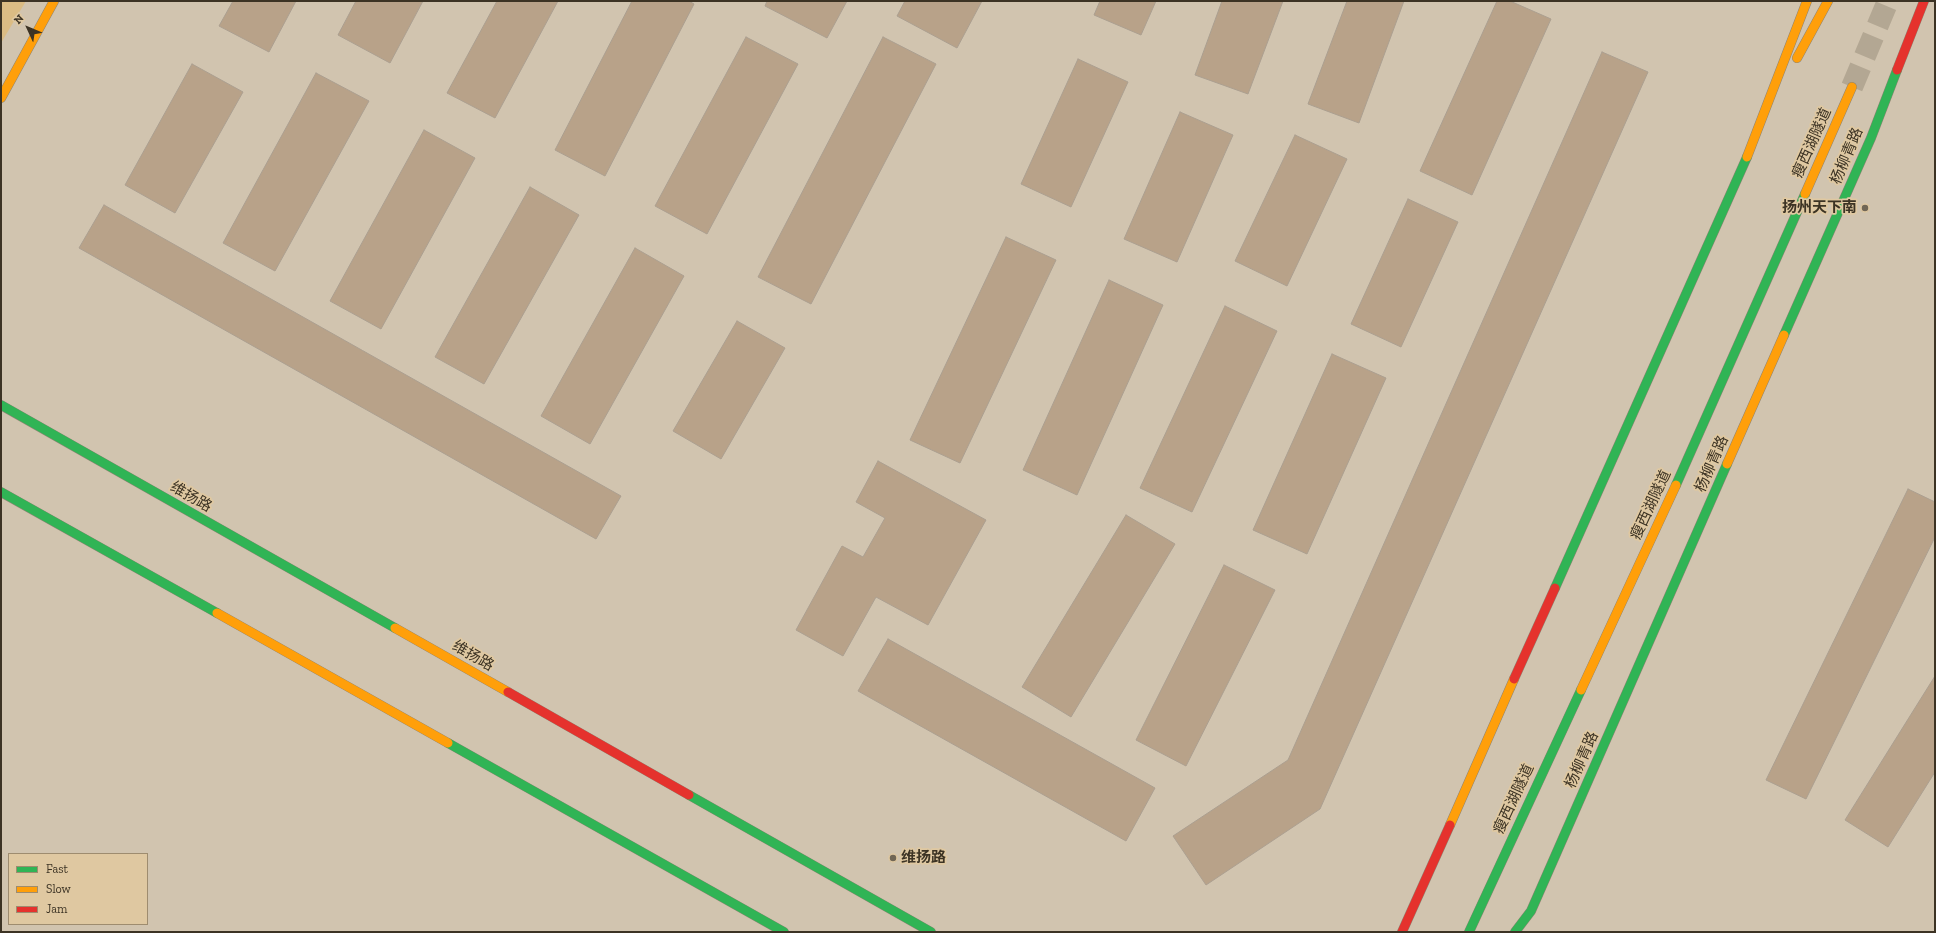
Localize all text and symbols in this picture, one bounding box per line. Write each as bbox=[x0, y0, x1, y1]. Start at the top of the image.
north arrow bbox=[8, 8, 48, 48]
text: N bbox=[11, 12, 27, 27]
street label: 瘦西湖隧道 bbox=[1789, 105, 1835, 181]
street label: 杨柳青路 bbox=[1827, 125, 1867, 187]
place label: 扬州天下南 bbox=[1782, 199, 1857, 217]
marker: 扬州天下南 bbox=[1860, 203, 1870, 213]
street label: 杨柳青路 bbox=[1692, 433, 1732, 495]
street label: 瘦西湖隧道 bbox=[1627, 467, 1675, 543]
street label: 维扬路 bbox=[167, 478, 215, 516]
street label: 维扬路 bbox=[449, 637, 497, 675]
street label: 杨柳青路 bbox=[1562, 729, 1602, 791]
street label: 瘦西湖隧道 bbox=[1490, 761, 1538, 837]
place label: 维扬路 bbox=[901, 849, 946, 867]
legend bbox=[8, 853, 148, 925]
marker: 维扬路 bbox=[888, 853, 898, 863]
text: Fast bbox=[46, 862, 68, 876]
text: Slow bbox=[46, 882, 71, 896]
text: Jam bbox=[46, 902, 67, 916]

